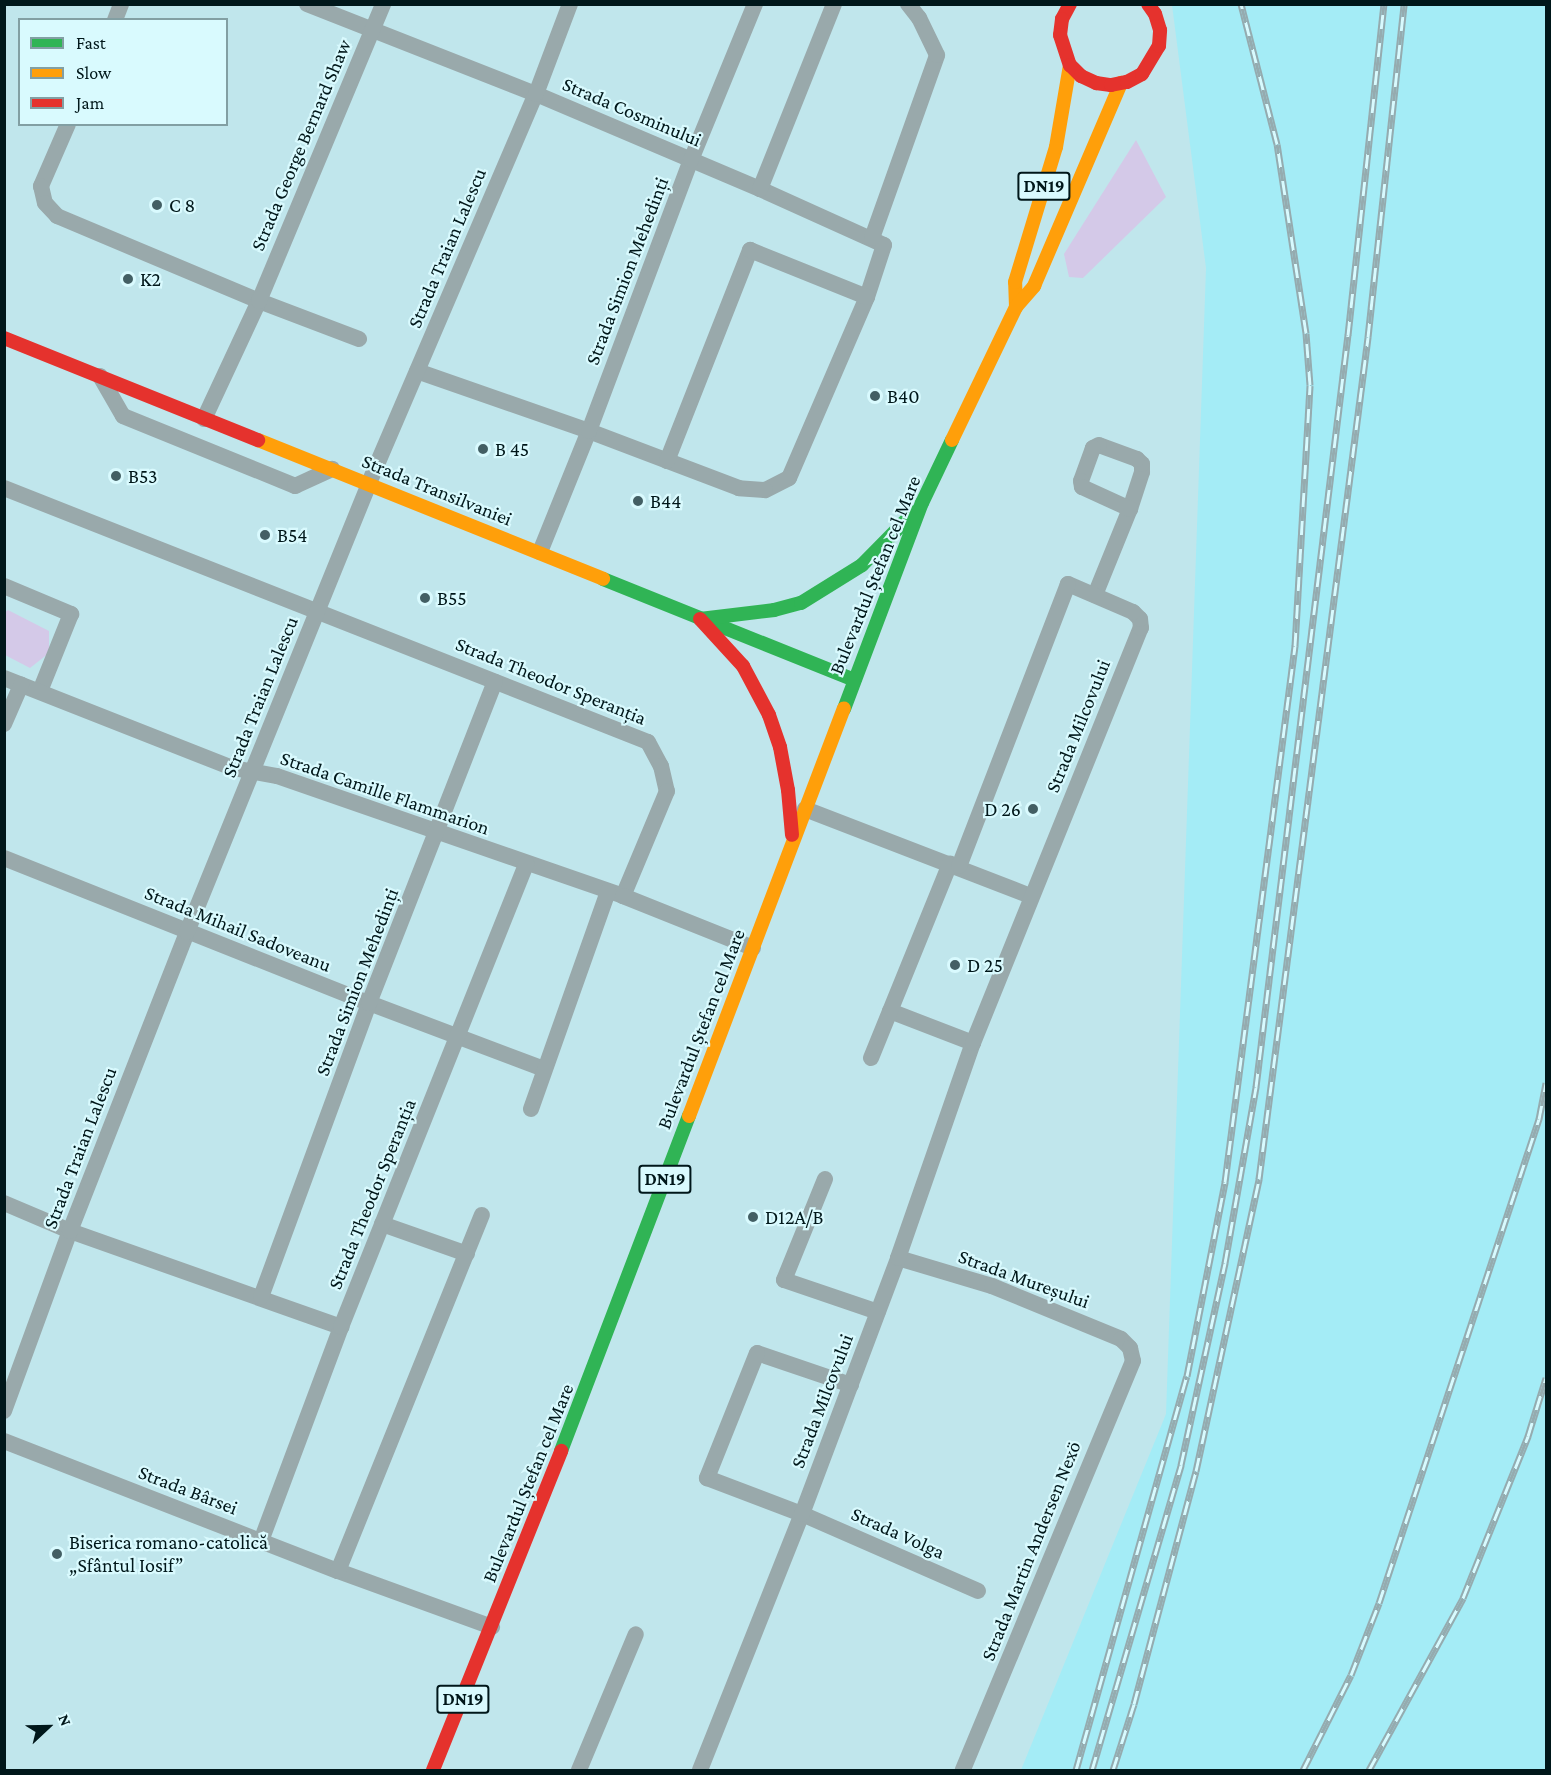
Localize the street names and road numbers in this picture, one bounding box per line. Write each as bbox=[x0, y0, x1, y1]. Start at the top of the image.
street label: Strada George Bernard Shaw bbox=[246, 36, 356, 254]
street label: Strada Cosminului bbox=[559, 72, 705, 152]
street label: Strada Traian Lalescu bbox=[402, 164, 492, 332]
road number: DN19 bbox=[1017, 171, 1071, 201]
street label: Strada Simion Mehedinți bbox=[580, 174, 674, 368]
street label: Strada Transilvaniei bbox=[358, 449, 516, 531]
street label: Bulevardul Ștefan cel Mare bbox=[824, 472, 926, 678]
street label: Strada Traian Lalescu bbox=[217, 613, 303, 781]
street label: Strada Theodor Speranția bbox=[452, 632, 650, 730]
street label: Strada Milcovului bbox=[1040, 656, 1116, 796]
street label: Strada Camille Flammarion bbox=[277, 746, 493, 840]
street label: Strada Mihail Sadoveanu bbox=[141, 881, 335, 977]
street label: Strada Simion Mehedinți bbox=[310, 885, 404, 1079]
street label: Bulevardul Ștefan cel Mare bbox=[652, 926, 750, 1132]
street label: Strada Traian Lalescu bbox=[38, 1064, 122, 1232]
street label: Strada Theodor Speranția bbox=[323, 1095, 421, 1293]
road number: DN19 bbox=[638, 1164, 692, 1194]
street label: Strada Mureșului bbox=[955, 1244, 1093, 1314]
street label: Strada Milcovului bbox=[785, 1331, 859, 1471]
street label: Bulevardul Ștefan cel Mare bbox=[477, 1380, 579, 1586]
street label: Strada Martin Andersen Nexö bbox=[976, 1438, 1086, 1664]
street label: Strada Bârsei bbox=[135, 1460, 241, 1520]
street label: Strada Volga bbox=[847, 1502, 949, 1564]
road number: DN19 bbox=[436, 1684, 490, 1714]

